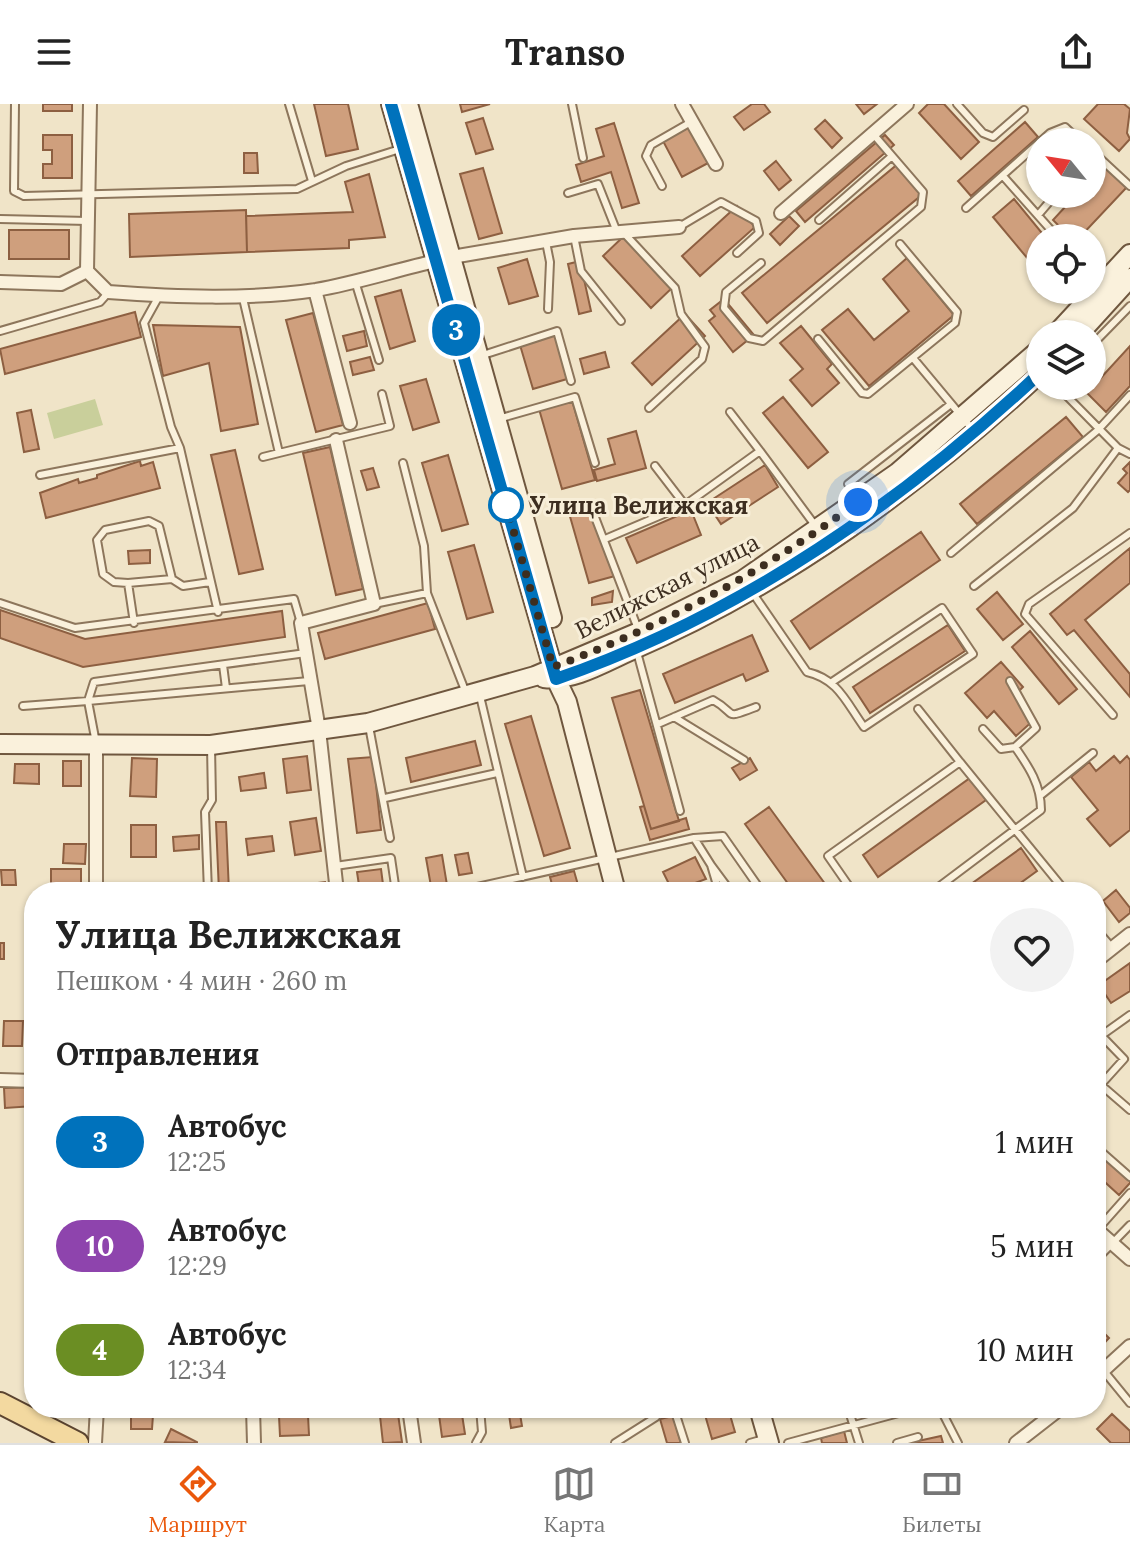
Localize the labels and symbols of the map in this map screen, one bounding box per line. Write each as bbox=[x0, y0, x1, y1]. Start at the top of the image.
north arrow bbox=[1026, 128, 1106, 208]
line badge: 3 bbox=[430, 304, 482, 356]
your location bbox=[838, 482, 878, 522]
marker: Улица Велижская bbox=[489, 488, 523, 522]
place label: Улица Велижская bbox=[530, 490, 748, 521]
street label: Велижская улица bbox=[570, 526, 764, 646]

